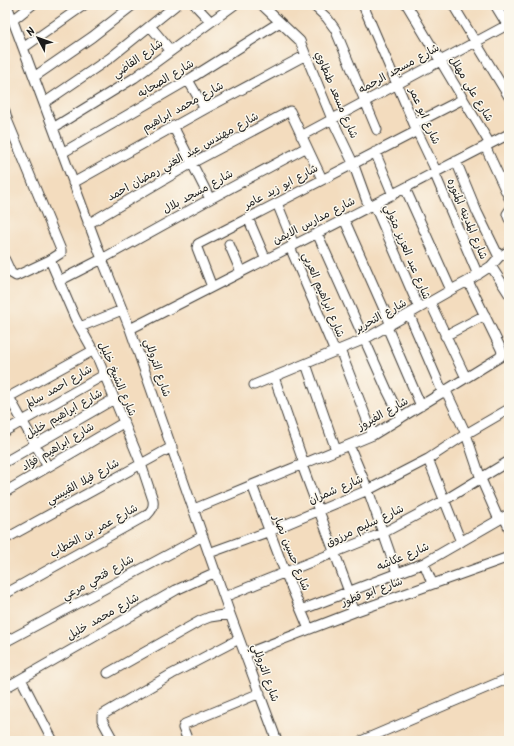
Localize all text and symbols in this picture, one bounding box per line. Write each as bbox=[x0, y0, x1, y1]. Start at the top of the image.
north arrow bbox=[18, 18, 58, 58]
text: N bbox=[22, 24, 40, 41]
street label: شارع القاضي bbox=[109, 35, 168, 84]
street label: شارع مسجد الرحمه bbox=[355, 39, 443, 99]
street label: شارع مسعد طنطاوي bbox=[309, 48, 363, 142]
street label: شارع علي مهلل bbox=[443, 53, 498, 126]
street label: شارع الصحابه bbox=[134, 55, 198, 103]
street label: شارع محمد ابراهيم bbox=[139, 77, 227, 137]
street label: شارع ابو عمر bbox=[403, 84, 445, 147]
street label: شارع مهندس عبد الغني رمضان احمد bbox=[104, 108, 263, 207]
street label: شارع ابو زيد عامر bbox=[240, 160, 322, 215]
street label: شارع مسجد بلال bbox=[159, 165, 237, 219]
street label: شارع المدينه المنوره bbox=[442, 176, 492, 262]
street label: شارع مدارس الايمن bbox=[270, 192, 358, 250]
street label: شارع عبد العزيز متولي bbox=[378, 202, 435, 303]
street label: شارع ابراهيم العربي bbox=[296, 249, 349, 341]
street label: شارع التحرير bbox=[351, 294, 410, 338]
street label: شارع التروللي bbox=[138, 336, 175, 400]
street label: شارع الشيخ خليل bbox=[93, 339, 141, 419]
street label: شارع احمد سالم bbox=[22, 361, 96, 413]
street label: شارع ابراهيم خليل bbox=[22, 385, 106, 443]
street label: شارع الفيروز bbox=[353, 393, 412, 436]
street label: شارع ابراهيم فؤاد bbox=[18, 418, 98, 476]
street label: شارع فيلا القبيسي bbox=[43, 454, 123, 510]
street label: شارع شمران bbox=[306, 470, 366, 510]
street label: شارع عمر بن الخطاب bbox=[47, 499, 141, 563]
street label: شارع سليم مرزوق bbox=[323, 500, 407, 552]
street label: شارع حسين نصار bbox=[267, 511, 314, 594]
street label: شارع عكاشه bbox=[374, 538, 432, 576]
street label: شارع فتحي مرعي bbox=[59, 551, 138, 606]
street label: شارع ابو قطور bbox=[338, 573, 405, 612]
street label: شارع محمد خليل bbox=[63, 589, 143, 645]
street label: شارع التروللي bbox=[245, 641, 284, 705]

